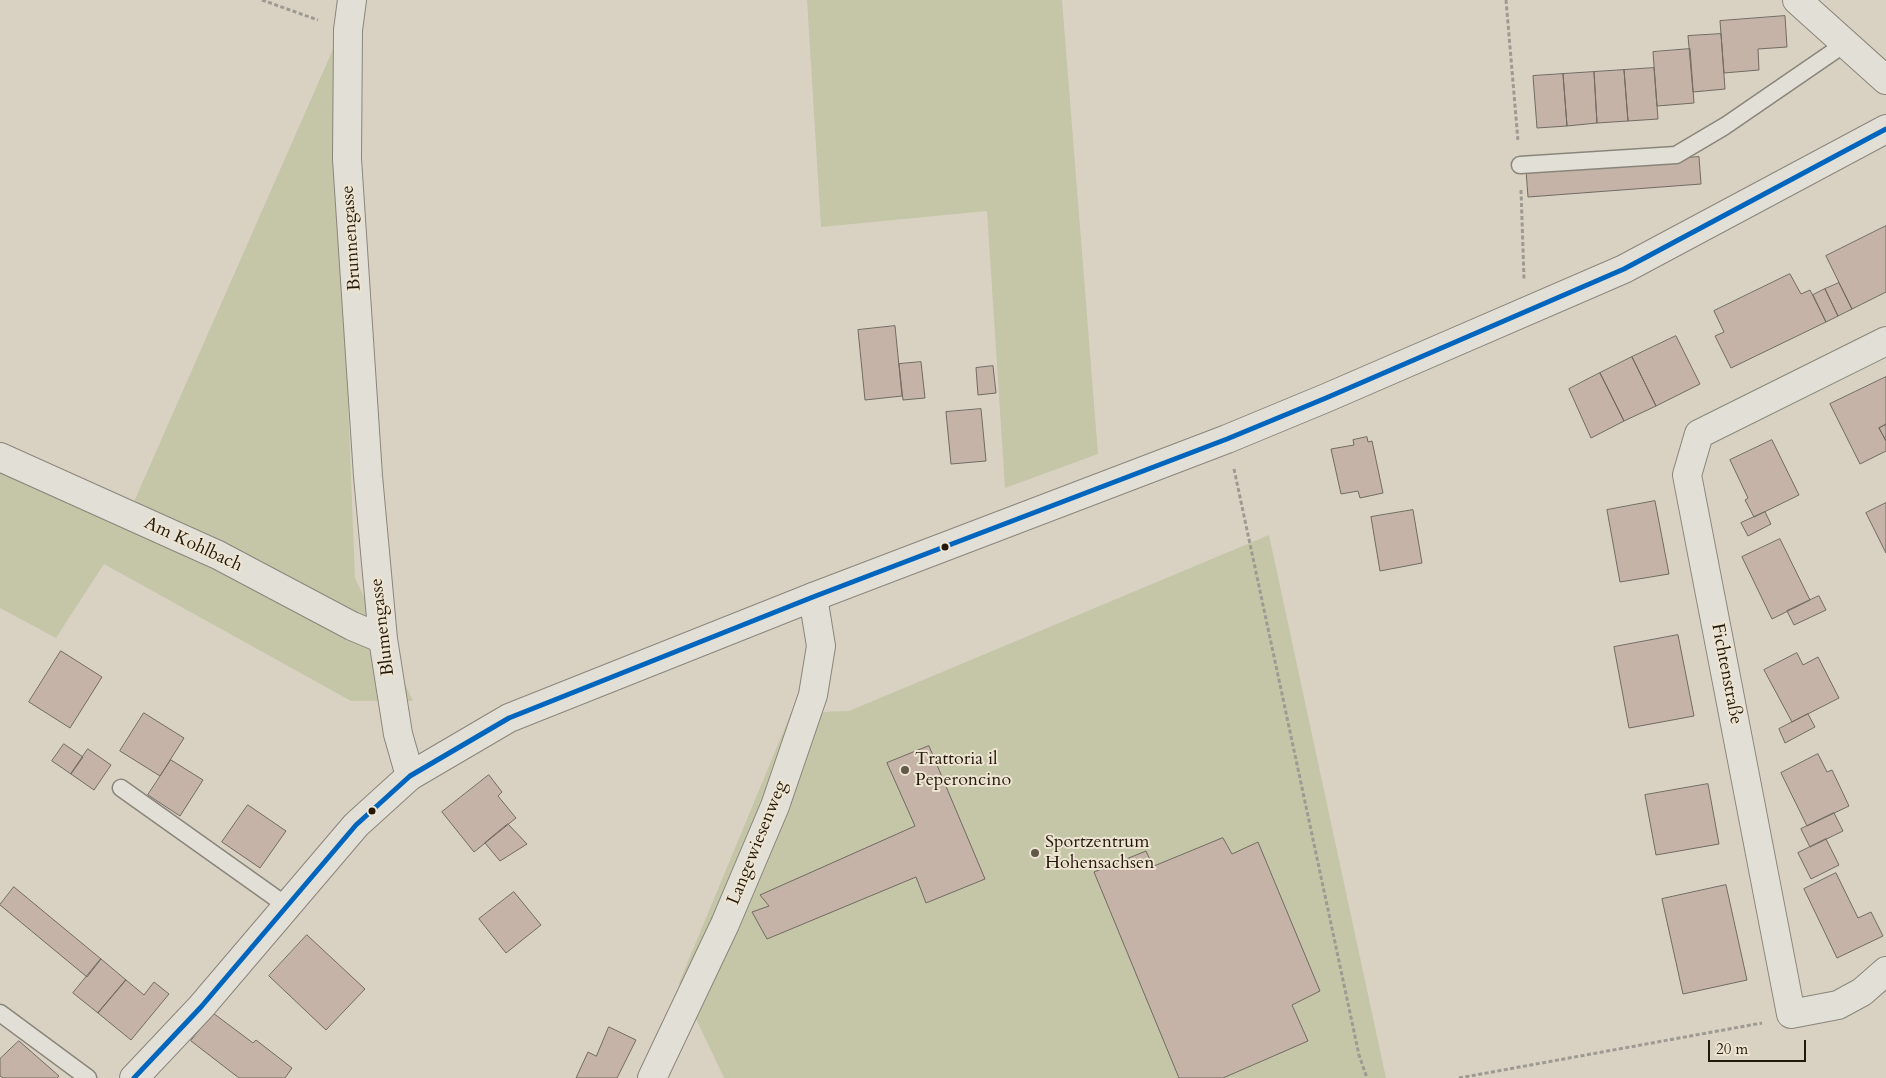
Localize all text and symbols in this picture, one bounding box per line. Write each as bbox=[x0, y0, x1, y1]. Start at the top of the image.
street label: Brunnengasse bbox=[338, 185, 366, 291]
street label: Am Kohlbach bbox=[140, 513, 246, 577]
unlabelled marker bbox=[940, 542, 950, 552]
street label: Blumengasse bbox=[366, 577, 400, 677]
street label: Fichtenstraße bbox=[1706, 622, 1746, 726]
place label: Trattoria il Peperoncino bbox=[915, 749, 1011, 792]
marker: Trattoria il Peperoncino bbox=[899, 764, 911, 776]
street label: Langewiesenweg bbox=[723, 778, 793, 908]
unlabelled marker bbox=[367, 806, 377, 816]
place label: Sportzentrum Hohensachsen bbox=[1045, 832, 1154, 874]
marker: Sportzentrum Hohensachsen bbox=[1029, 847, 1041, 859]
scale bar bbox=[1711, 1030, 1808, 1062]
text: 20 m bbox=[1716, 1039, 1748, 1059]

